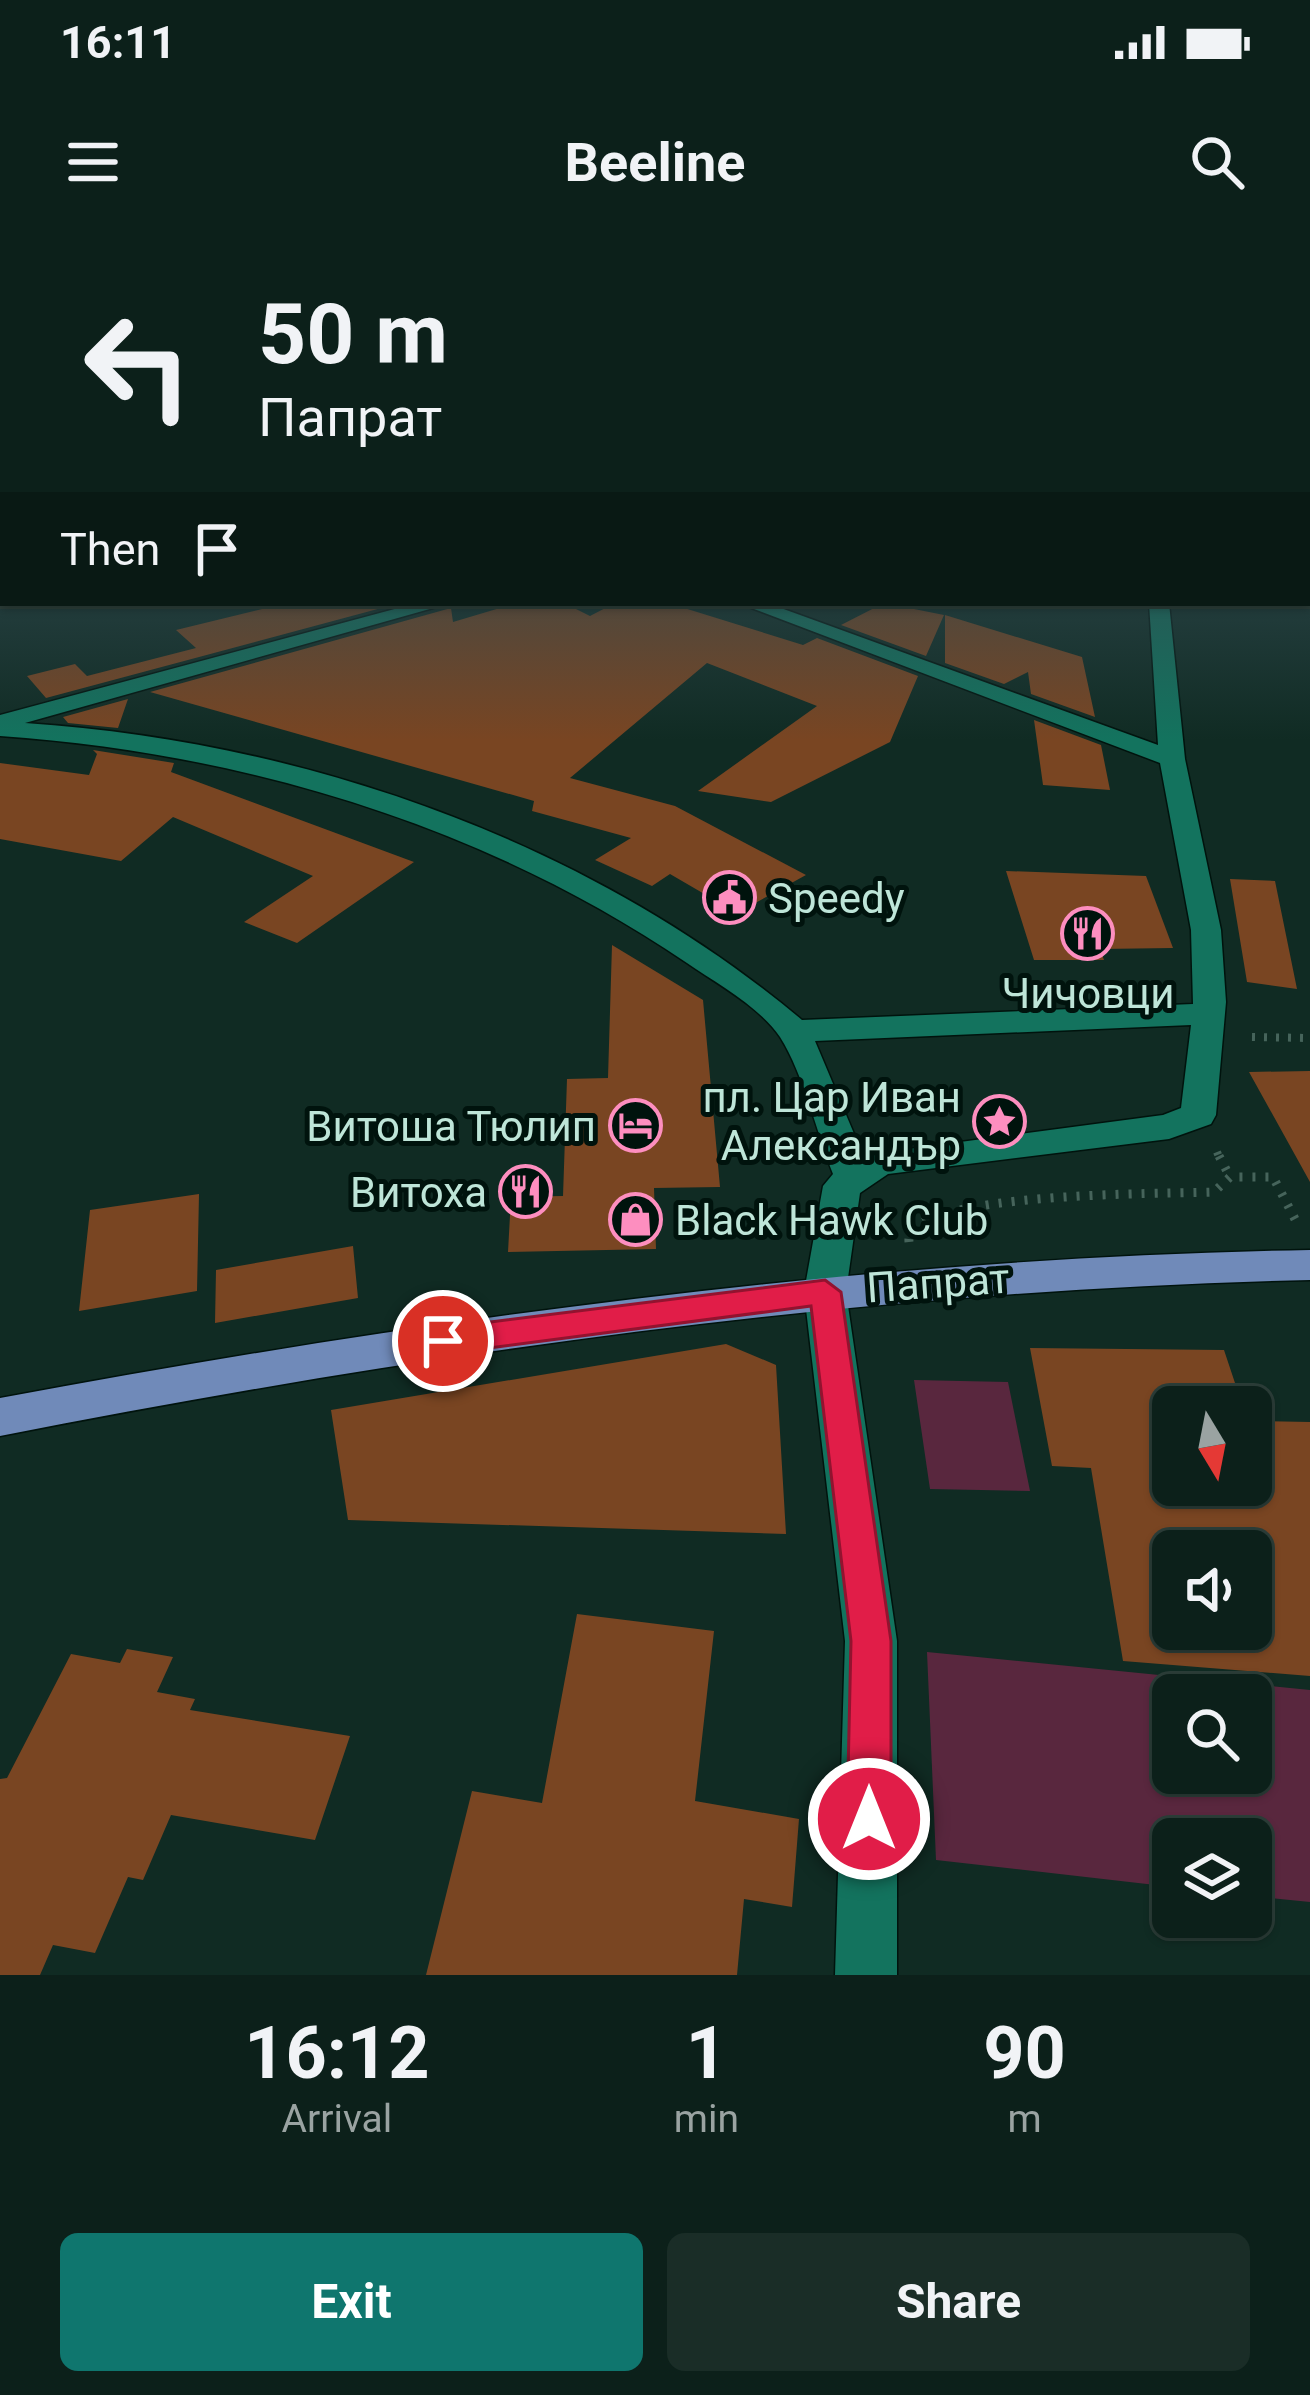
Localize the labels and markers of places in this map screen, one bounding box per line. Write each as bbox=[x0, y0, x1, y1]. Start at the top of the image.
public building icon: Speedy bbox=[701, 870, 757, 926]
place label: Speedy bbox=[768, 874, 905, 923]
restaurant icon: Чичовци bbox=[1060, 906, 1116, 962]
place label: Чичовци bbox=[1002, 969, 1174, 1018]
place label: пл. Цар Иван Александър bbox=[702, 1073, 961, 1170]
place icon: пл. Цар Иван Александър bbox=[972, 1093, 1028, 1149]
hotel icon: Витоша Тюлип bbox=[607, 1098, 663, 1154]
place label: Витоша Тюлип bbox=[306, 1102, 596, 1151]
restaurant icon: Витоха bbox=[498, 1164, 554, 1220]
place label: Витоха bbox=[350, 1168, 487, 1217]
shop icon: Black Hawk Club bbox=[608, 1192, 664, 1248]
place label: Black Hawk Club bbox=[675, 1196, 988, 1245]
pin bbox=[392, 1290, 494, 1392]

